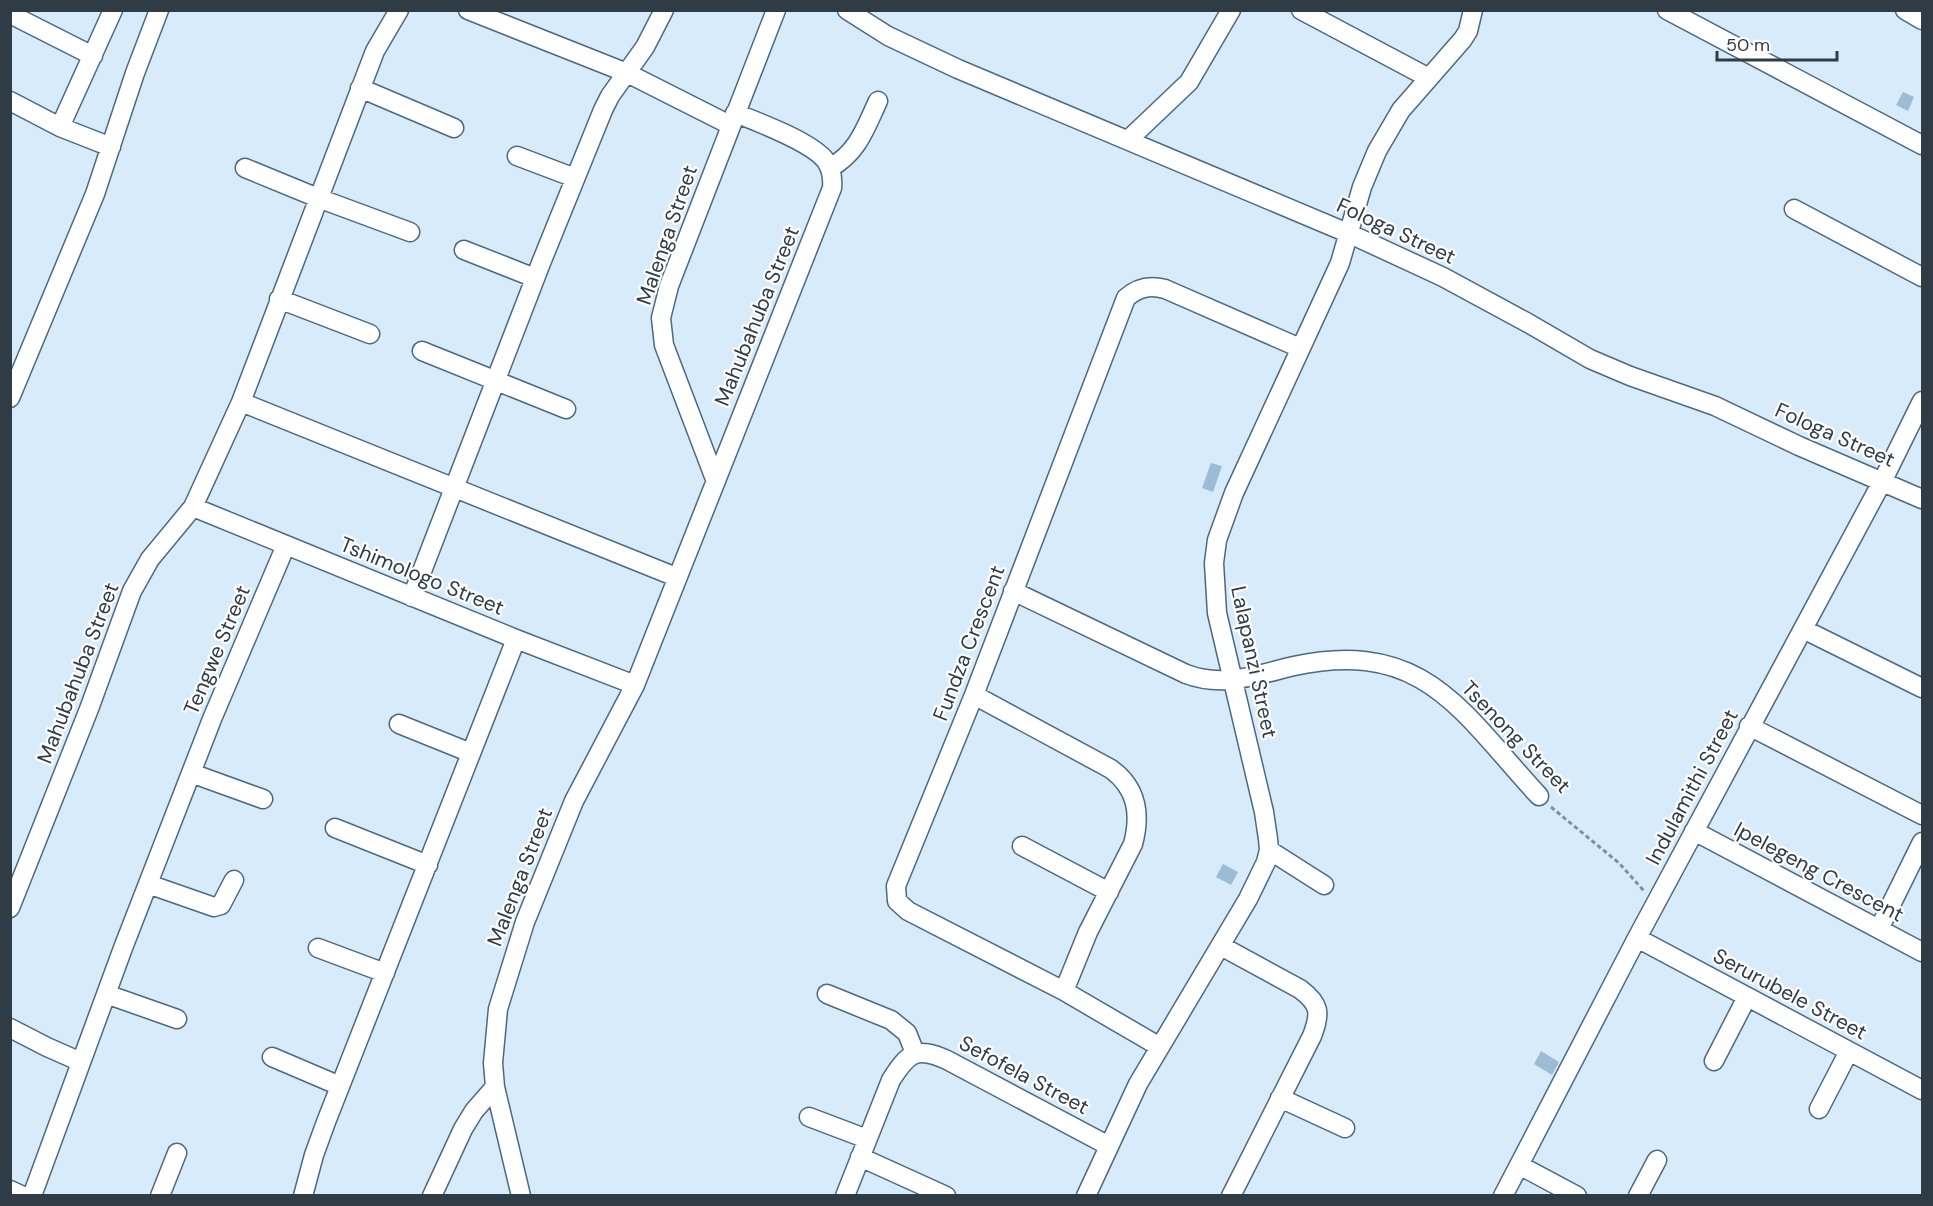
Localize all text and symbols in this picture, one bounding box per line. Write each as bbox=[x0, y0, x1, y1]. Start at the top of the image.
scale bar bbox=[1717, 24, 1837, 62]
text: 50 m bbox=[1726, 33, 1770, 57]
street label: Malenga Street bbox=[630, 161, 704, 309]
street label: Fologa Street bbox=[1332, 191, 1460, 271]
street label: Mahubahuba Street bbox=[708, 222, 806, 410]
street label: Fologa Street bbox=[1771, 396, 1899, 474]
street label: Tshimologo Street bbox=[336, 530, 508, 622]
street label: Fundza Crescent bbox=[926, 561, 1012, 725]
street label: Mahubahuba Street bbox=[31, 579, 125, 767]
street label: Tengwe Street bbox=[177, 581, 257, 719]
street label: Lalapanzi Street bbox=[1224, 583, 1284, 741]
street label: Tsenong Street bbox=[1455, 675, 1577, 799]
street label: Indulamithi Street bbox=[1639, 704, 1745, 870]
street label: Malenga Street bbox=[481, 804, 559, 950]
street label: Ipelegeng Crescent bbox=[1729, 815, 1909, 929]
street label: Serurubele Street bbox=[1708, 942, 1872, 1046]
street label: Sefofela Street bbox=[954, 1029, 1094, 1121]

